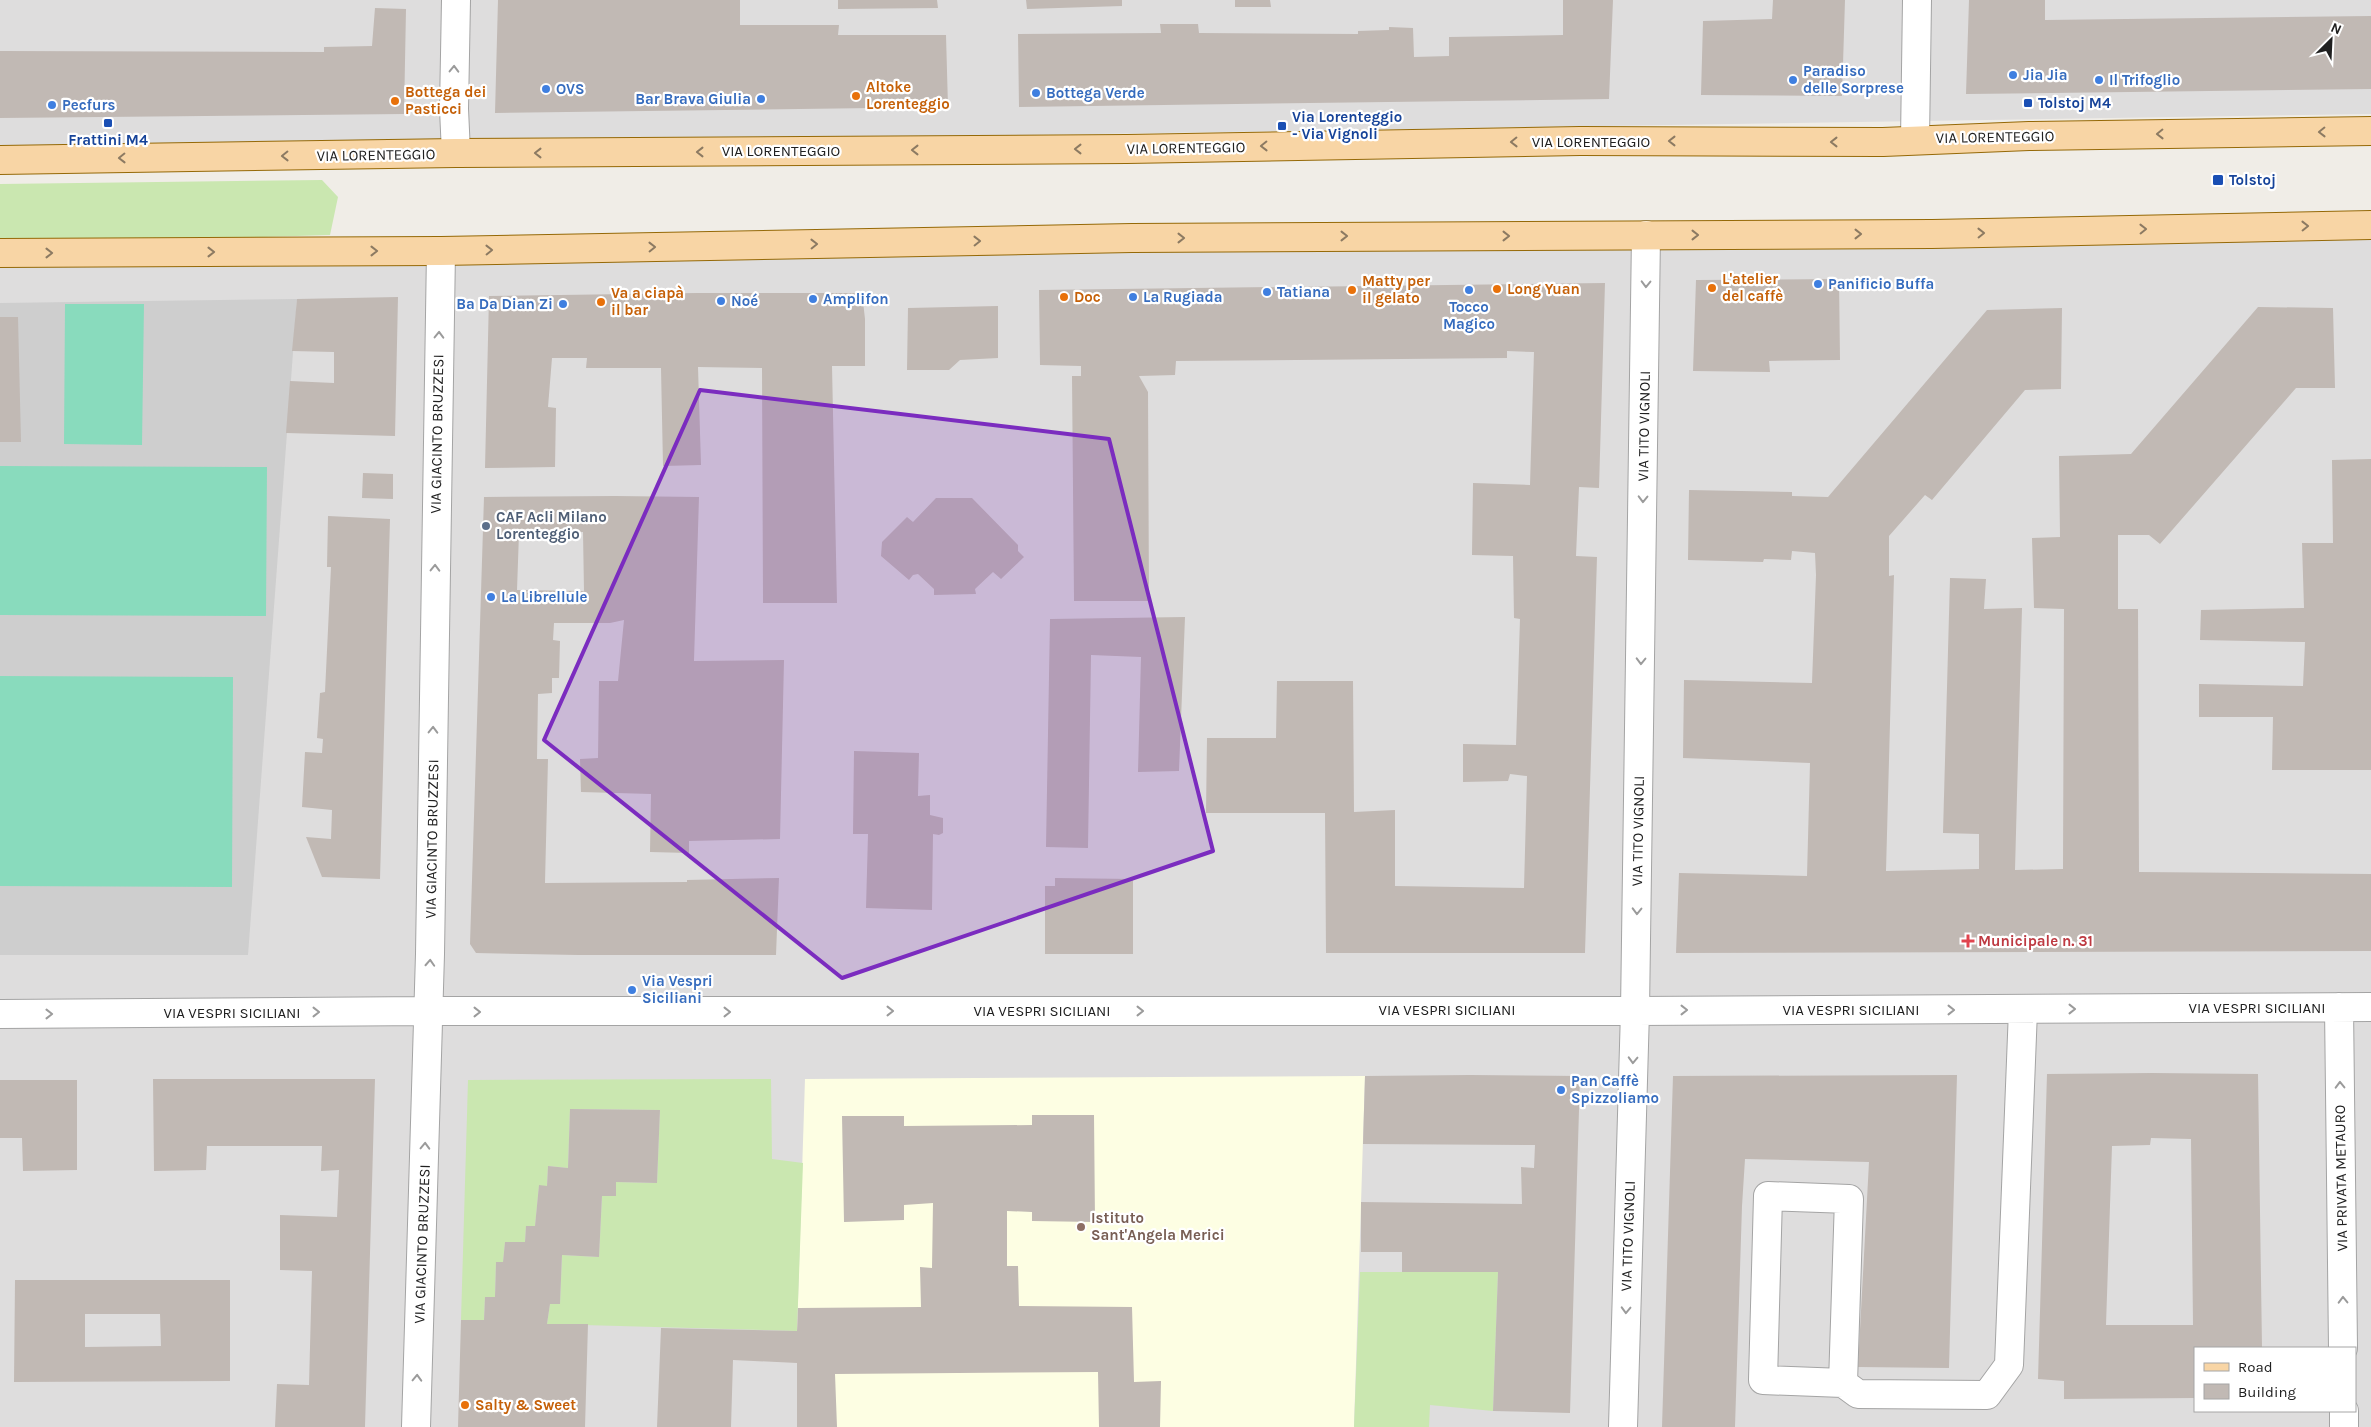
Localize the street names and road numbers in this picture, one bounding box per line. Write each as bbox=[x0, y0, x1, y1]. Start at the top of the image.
street label: VIA LORENTEGGIO bbox=[1936, 127, 2054, 147]
street label: VIA LORENTEGGIO bbox=[1532, 133, 1650, 151]
street label: VIA LORENTEGGIO bbox=[1127, 138, 1245, 158]
street label: VIA LORENTEGGIO bbox=[722, 142, 840, 160]
street label: VIA LORENTEGGIO bbox=[317, 145, 435, 165]
street label: VIA GIACINTO BRUZZESI bbox=[427, 354, 447, 514]
street label: VIA TITO VIGNOLI bbox=[1634, 370, 1654, 482]
street label: VIA GIACINTO BRUZZESI bbox=[422, 759, 442, 919]
street label: VIA TITO VIGNOLI bbox=[1628, 775, 1648, 887]
street label: VIA VESPRI SICILIANI bbox=[2189, 999, 2325, 1017]
street label: VIA VESPRI SICILIANI bbox=[1379, 1001, 1515, 1019]
street label: VIA VESPRI SICILIANI bbox=[1783, 1001, 1919, 1019]
street label: VIA VESPRI SICILIANI bbox=[974, 1002, 1110, 1020]
street label: VIA VESPRI SICILIANI bbox=[164, 1004, 300, 1022]
street label: VIA PRIVATA METAURO bbox=[2331, 1104, 2351, 1252]
street label: VIA GIACINTO BRUZZESI bbox=[410, 1164, 434, 1324]
street label: VIA TITO VIGNOLI bbox=[1617, 1180, 1639, 1292]

